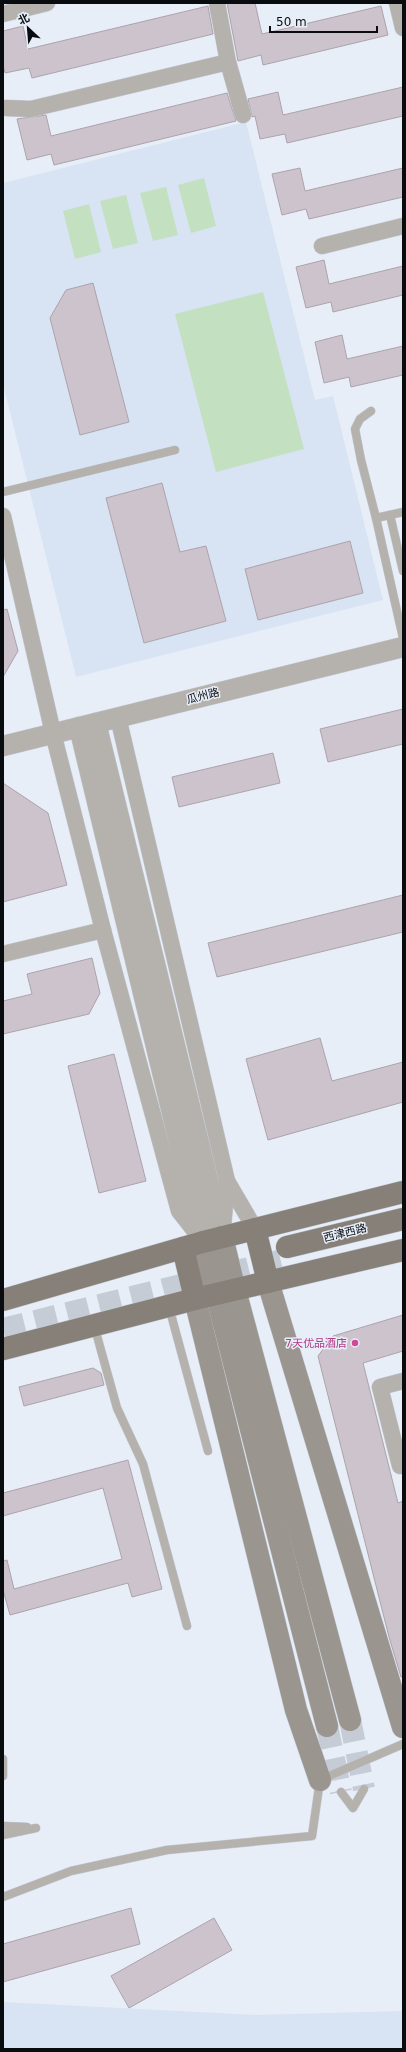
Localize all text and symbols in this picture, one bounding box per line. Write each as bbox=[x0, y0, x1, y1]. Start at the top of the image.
north arrow bbox=[8, 8, 48, 48]
scale bar bbox=[270, 8, 377, 34]
text: 北 bbox=[16, 11, 32, 28]
text: 50 m bbox=[276, 15, 307, 29]
street label: 瓜州路 bbox=[185, 686, 221, 706]
street label: 西津西路 bbox=[322, 1221, 368, 1245]
place label: 7天优品酒店 bbox=[285, 1337, 347, 1350]
marker: 7天优品酒店 bbox=[350, 1338, 360, 1348]

